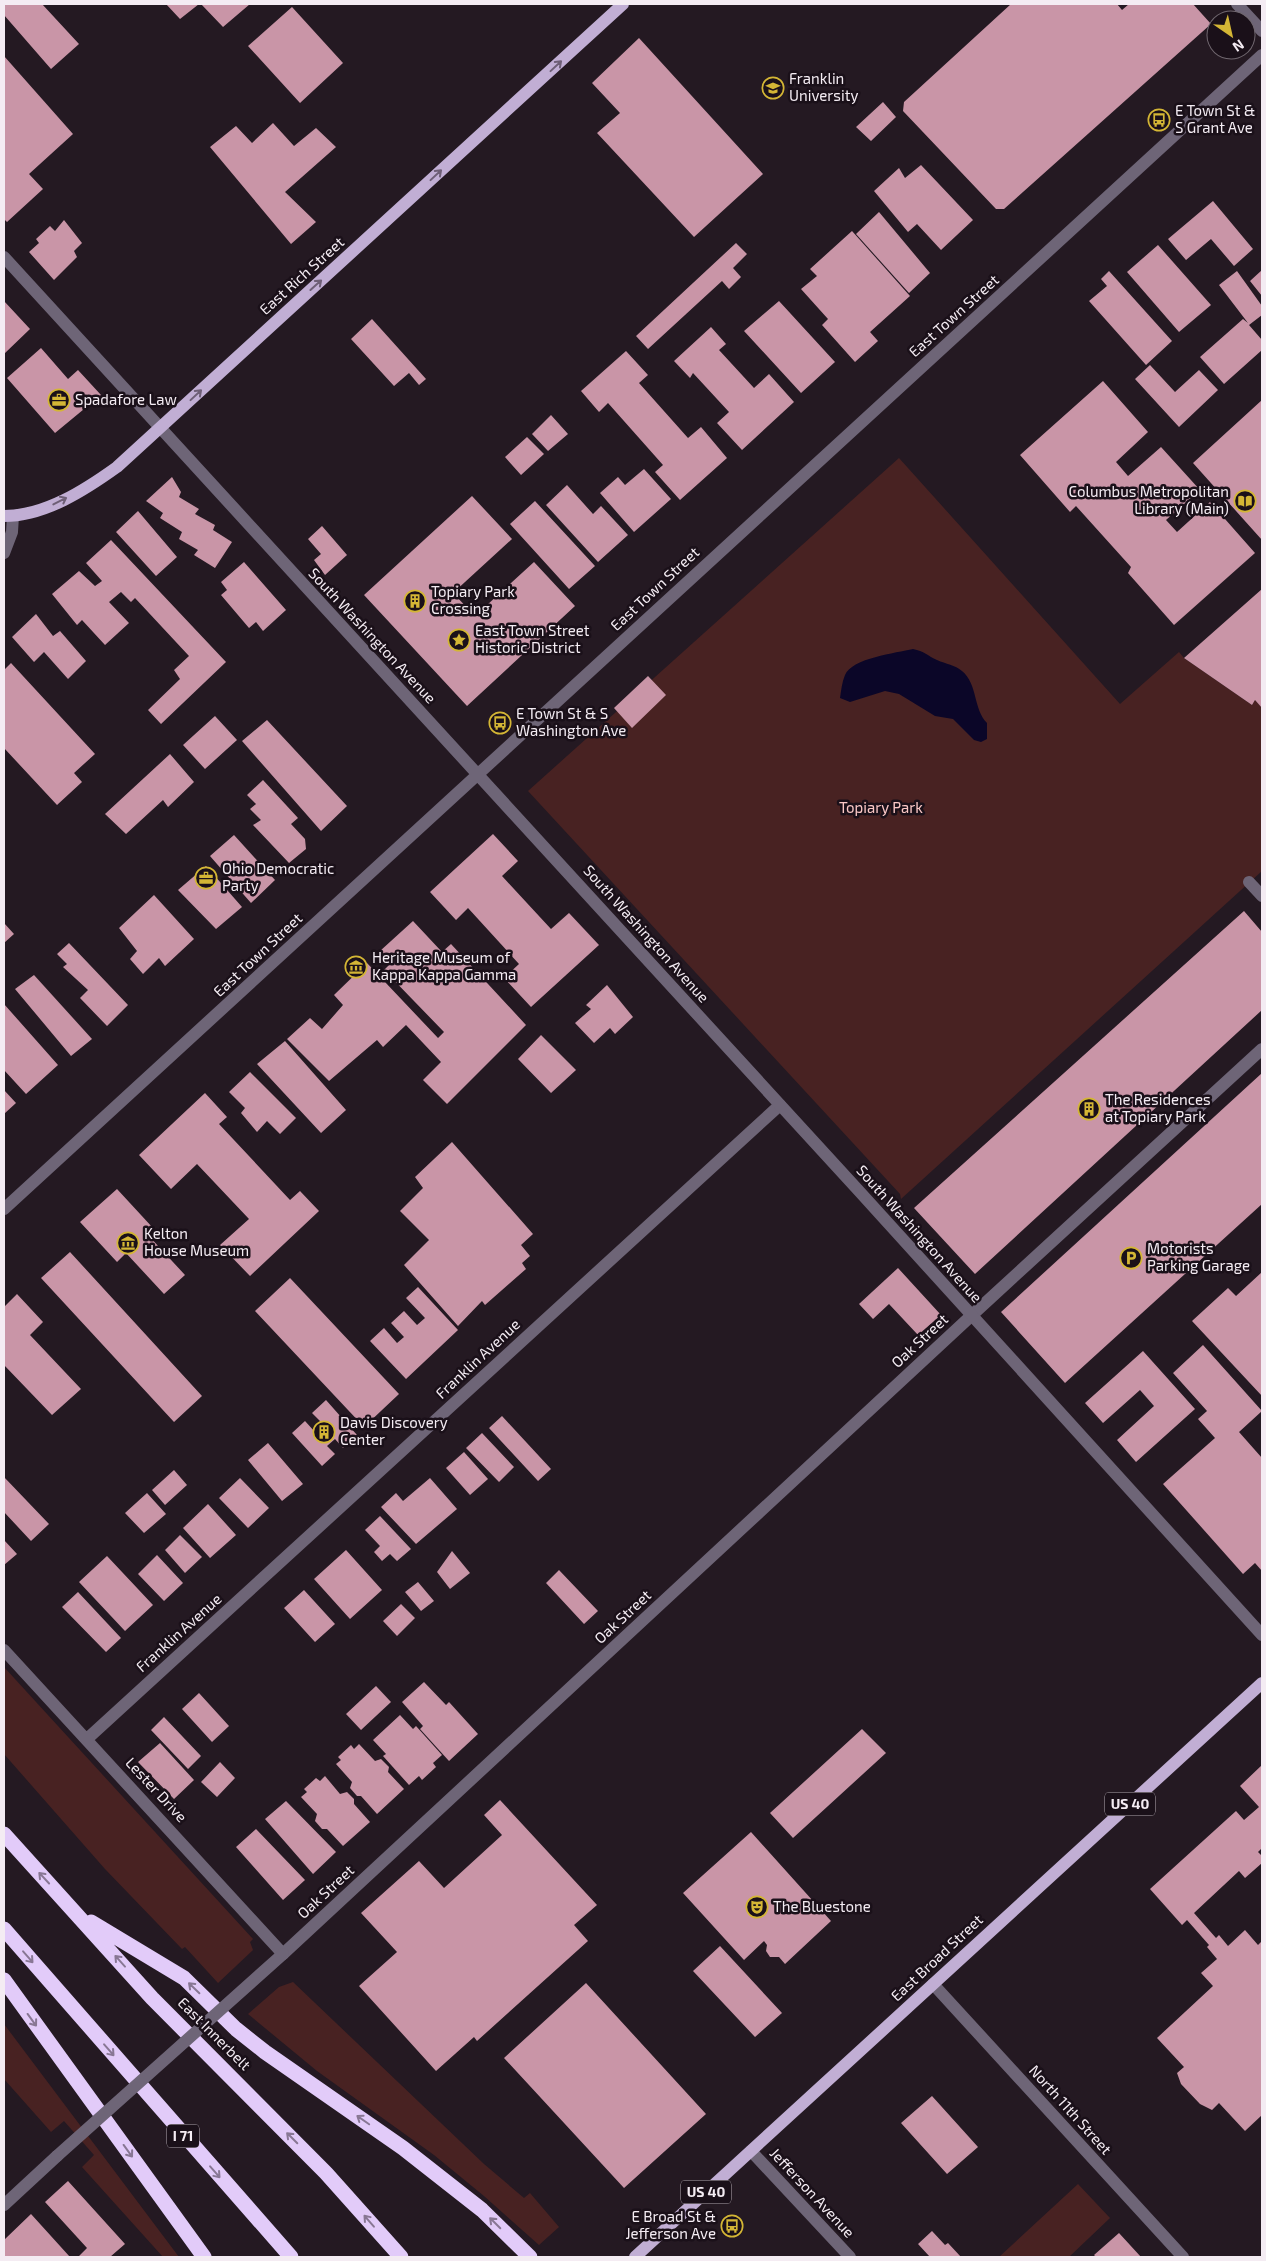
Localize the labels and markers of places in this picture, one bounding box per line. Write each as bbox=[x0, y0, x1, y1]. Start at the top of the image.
place label: Franklin University bbox=[789, 69, 858, 104]
school or university icon: Franklin University bbox=[761, 76, 785, 100]
place label: E Town St & S Grant Ave bbox=[1175, 101, 1255, 136]
bus stop icon: E Town St & S Grant Ave bbox=[1147, 108, 1171, 132]
office icon: Spadafore Law bbox=[47, 388, 71, 412]
place label: Spadafore Law bbox=[75, 390, 177, 408]
place label: Columbus Metropolitan Library (Main) bbox=[1068, 482, 1229, 517]
library icon: Columbus Metropolitan Library (Main) bbox=[1233, 489, 1257, 513]
place label: Topiary Park Crossing bbox=[431, 582, 515, 617]
building icon: Topiary Park Crossing bbox=[403, 589, 427, 613]
place label: East Town Street Historic District bbox=[475, 621, 590, 656]
place icon: East Town Street Historic District bbox=[447, 628, 471, 652]
place label: E Town St & S Washington Ave bbox=[516, 704, 626, 739]
bus stop icon: E Town St & S Washington Ave bbox=[488, 711, 512, 735]
place label: Ohio Democratic Party bbox=[222, 859, 334, 894]
office icon: Ohio Democratic Party bbox=[194, 866, 218, 890]
place label: Heritage Museum of Kappa Kappa Gamma bbox=[372, 948, 516, 983]
museum icon: Heritage Museum of Kappa Kappa Gamma bbox=[344, 955, 368, 979]
place label: The Residences at Topiary Park bbox=[1105, 1090, 1211, 1125]
building icon: The Residences at Topiary Park bbox=[1077, 1097, 1101, 1121]
place label: Kelton House Museum bbox=[144, 1224, 249, 1259]
museum icon: Kelton House Museum bbox=[116, 1231, 140, 1255]
place label: Motorists Parking Garage bbox=[1147, 1239, 1250, 1274]
parking icon: Motorists Parking Garage bbox=[1119, 1246, 1143, 1270]
place label: Davis Discovery Center bbox=[340, 1413, 448, 1448]
building icon: Davis Discovery Center bbox=[312, 1420, 336, 1444]
theatre icon: The Bluestone bbox=[745, 1895, 769, 1919]
place label: The Bluestone bbox=[773, 1897, 871, 1915]
place label: E Broad St & Jefferson Ave bbox=[625, 2207, 716, 2242]
bus stop icon: E Broad St & Jefferson Ave bbox=[720, 2214, 744, 2238]

